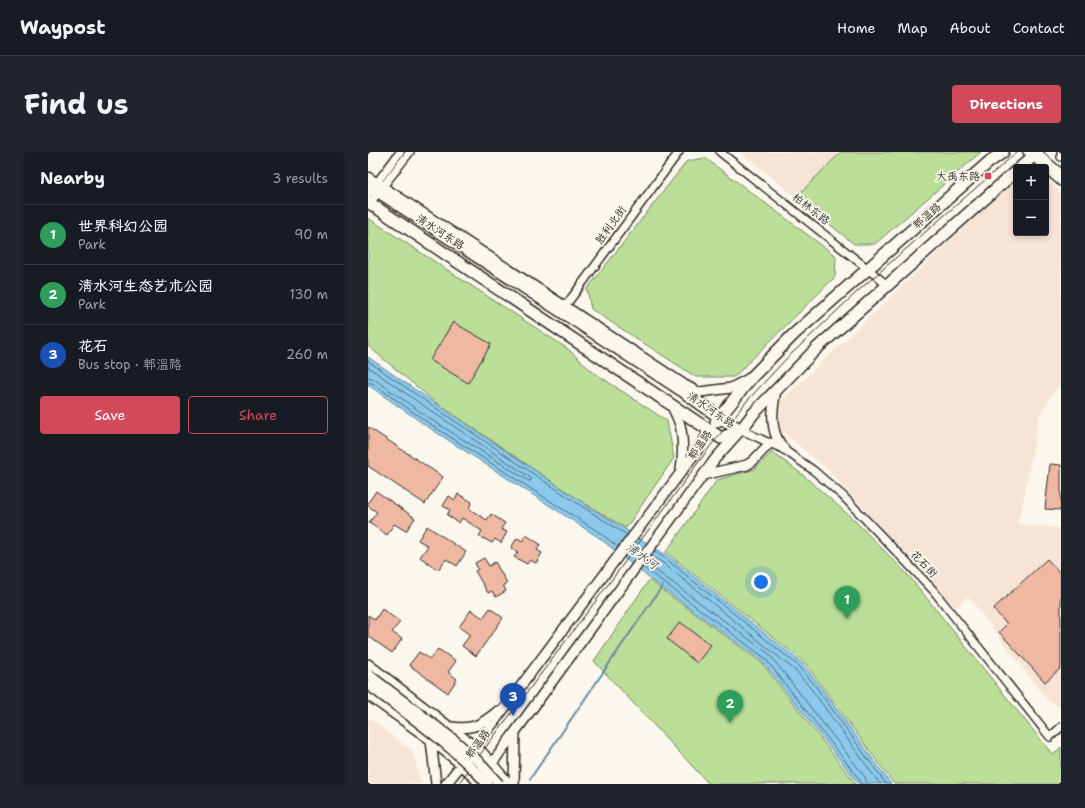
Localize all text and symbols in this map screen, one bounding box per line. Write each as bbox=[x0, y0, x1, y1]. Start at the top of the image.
text: Waypost bbox=[20, 15, 105, 40]
text: Home bbox=[837, 19, 876, 37]
text: Map bbox=[898, 19, 928, 37]
text: About bbox=[950, 19, 991, 37]
text: Contact bbox=[1013, 19, 1065, 37]
text: Find us bbox=[24, 85, 129, 123]
button: Directions bbox=[952, 85, 1061, 123]
map controls bbox=[1013, 164, 1049, 236]
button: + bbox=[1013, 164, 1049, 200]
text: Nearby bbox=[40, 167, 105, 189]
place label: 大禹东路 bbox=[936, 169, 980, 184]
text: 3 results bbox=[272, 170, 328, 187]
marker: 大禹东路 bbox=[983, 171, 993, 181]
street label: 柏林东路 bbox=[789, 190, 833, 228]
street label: 郫温路 bbox=[910, 200, 944, 232]
button: − bbox=[1013, 200, 1049, 236]
street label: 胜利北街 bbox=[592, 202, 631, 247]
street label: 清水河东路 bbox=[413, 211, 467, 253]
text: 世界科幻公园 bbox=[78, 216, 168, 236]
text: 1 bbox=[50, 226, 56, 243]
text: 90 m bbox=[294, 226, 328, 243]
text: Park bbox=[78, 236, 106, 253]
text: 清水河生态艺术公园 bbox=[78, 276, 213, 296]
text: 2 bbox=[48, 286, 58, 303]
text: 130 m bbox=[290, 286, 328, 303]
text: Park bbox=[78, 296, 106, 313]
text: 花石 bbox=[78, 336, 108, 356]
text: 3 bbox=[48, 346, 58, 363]
text: 260 m bbox=[286, 346, 328, 363]
text: Bus stop · 郫温路 bbox=[78, 356, 182, 373]
street label: 清水河东路 bbox=[684, 388, 738, 432]
button: Save bbox=[40, 396, 180, 434]
button: Share bbox=[188, 396, 328, 434]
street label: 郫温路 bbox=[684, 427, 716, 463]
water label: 清水河 bbox=[623, 539, 663, 574]
street label: 花石街 bbox=[907, 547, 942, 582]
your location bbox=[751, 572, 771, 592]
pin: 1 bbox=[834, 586, 860, 619]
pin: 3 bbox=[500, 683, 526, 716]
pin: 2 bbox=[717, 690, 743, 723]
street label: 郫温路 bbox=[462, 726, 494, 762]

